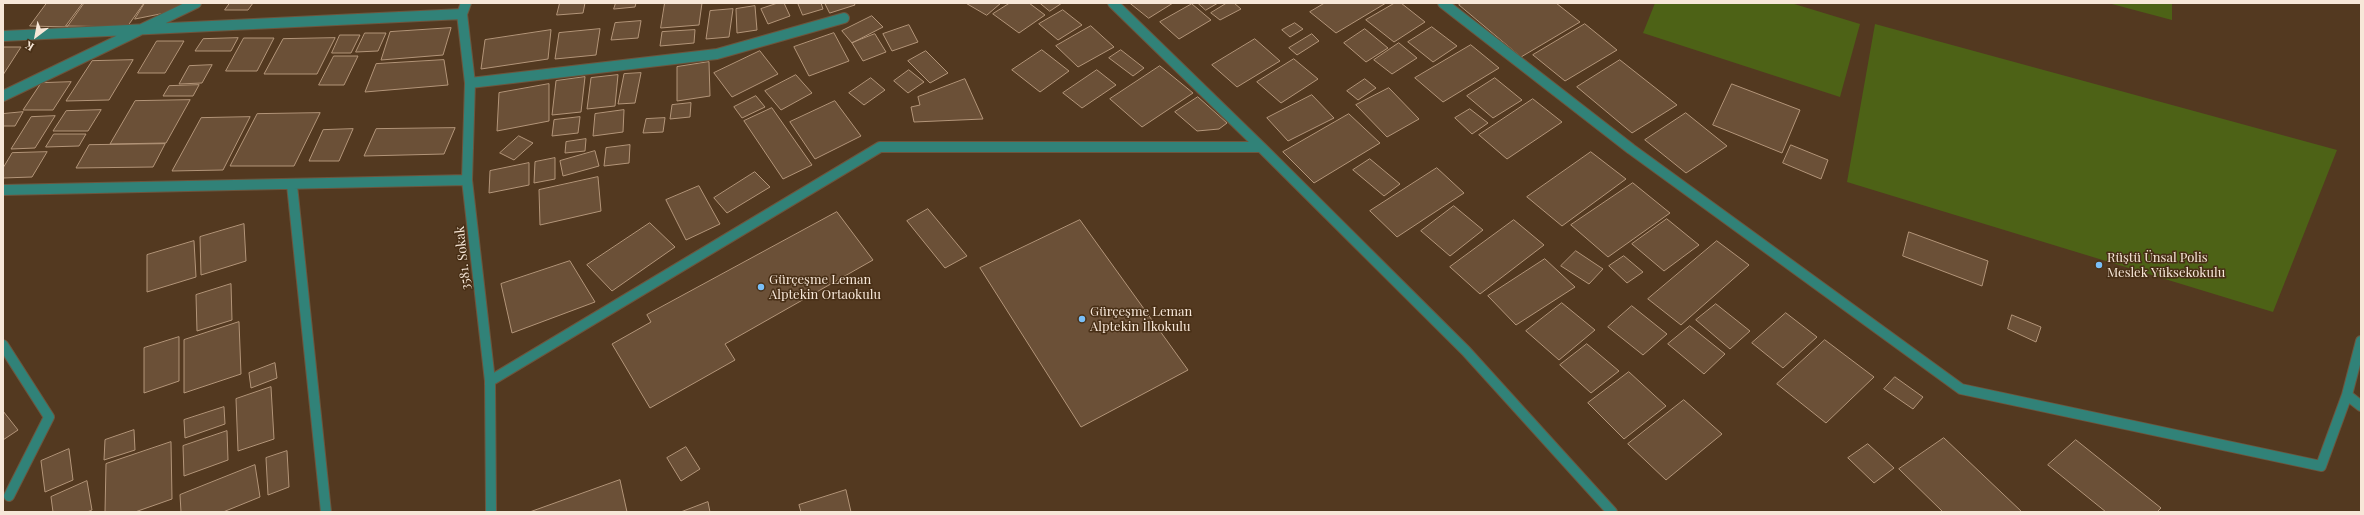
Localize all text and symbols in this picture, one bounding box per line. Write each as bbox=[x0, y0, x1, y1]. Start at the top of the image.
north arrow bbox=[16, 16, 56, 56]
text: K bbox=[22, 38, 37, 55]
street label: 3581. Sokak bbox=[452, 225, 474, 291]
place label: Rüştü Ünsal Polis Meslek Yüksekokulu bbox=[2107, 250, 2225, 281]
marker: Rüştü Ünsal Polis Meslek Yüksekokulu bbox=[2094, 260, 2104, 270]
place label: Gürçeşme Leman Alptekin Ortaokulu bbox=[769, 272, 881, 303]
marker: Gürçeşme Leman Alptekin Ortaokulu bbox=[756, 282, 766, 292]
place label: Gürçeşme Leman Alptekin İlkokulu bbox=[1090, 304, 1192, 335]
marker: Gürçeşme Leman Alptekin İlkokulu bbox=[1077, 314, 1087, 324]

